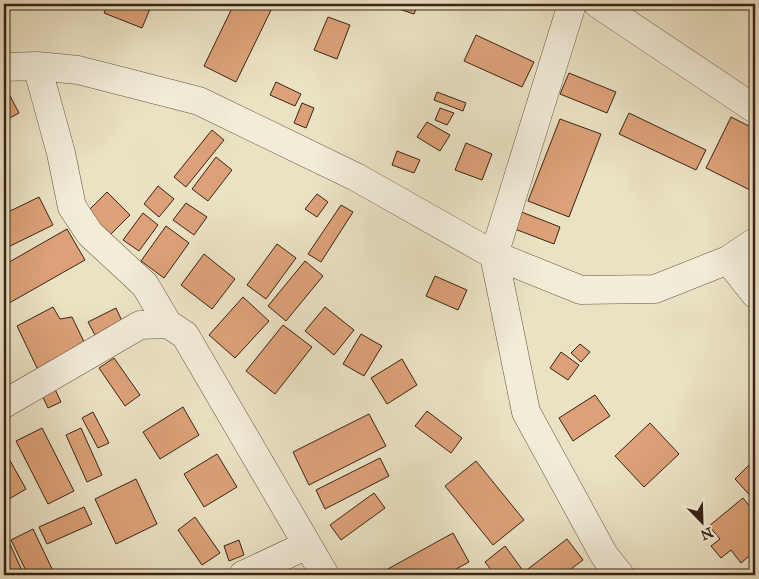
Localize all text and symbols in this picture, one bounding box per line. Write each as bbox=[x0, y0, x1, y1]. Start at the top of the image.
north arrow bbox=[676, 496, 726, 546]
text: N bbox=[698, 523, 716, 544]

